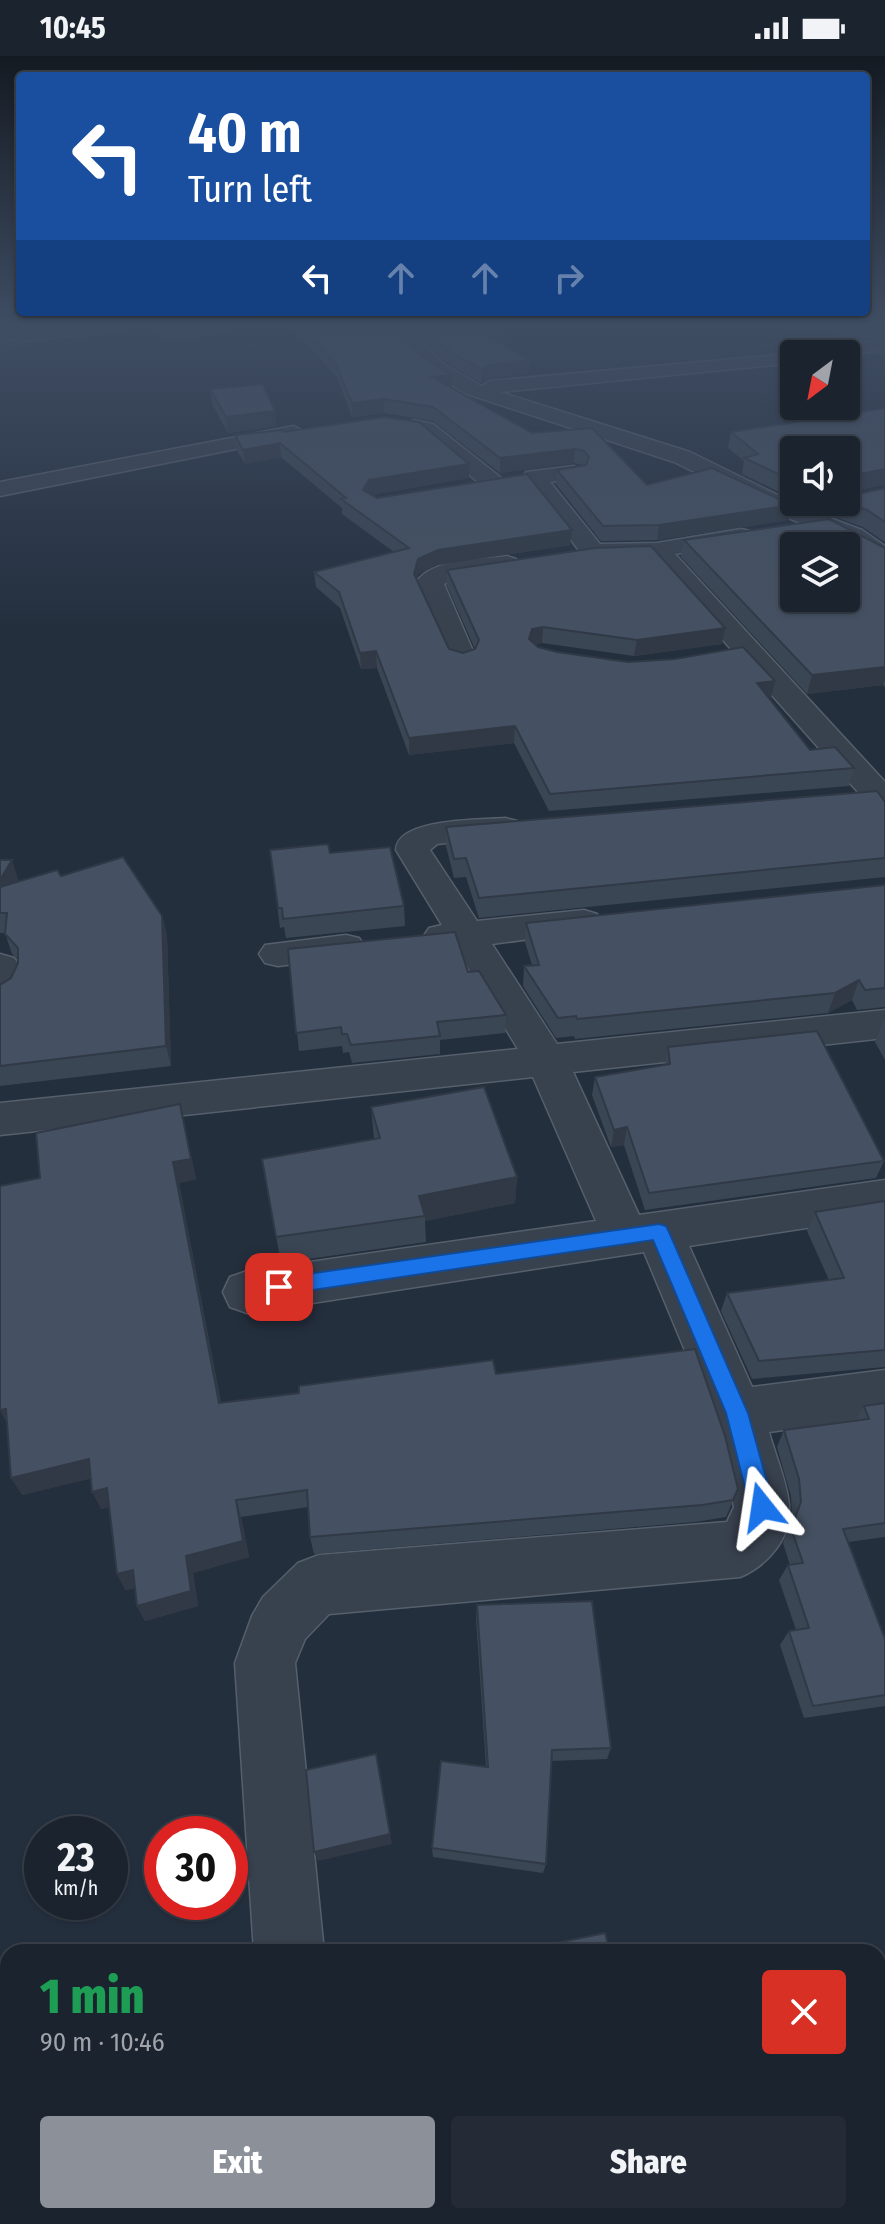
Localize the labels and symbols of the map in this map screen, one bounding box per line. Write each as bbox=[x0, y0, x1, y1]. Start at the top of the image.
north arrow bbox=[780, 340, 860, 420]
pin bbox=[245, 1253, 313, 1321]
position arrow bbox=[720, 1465, 804, 1549]
speed limit sign: 30 bbox=[144, 1816, 248, 1920]

